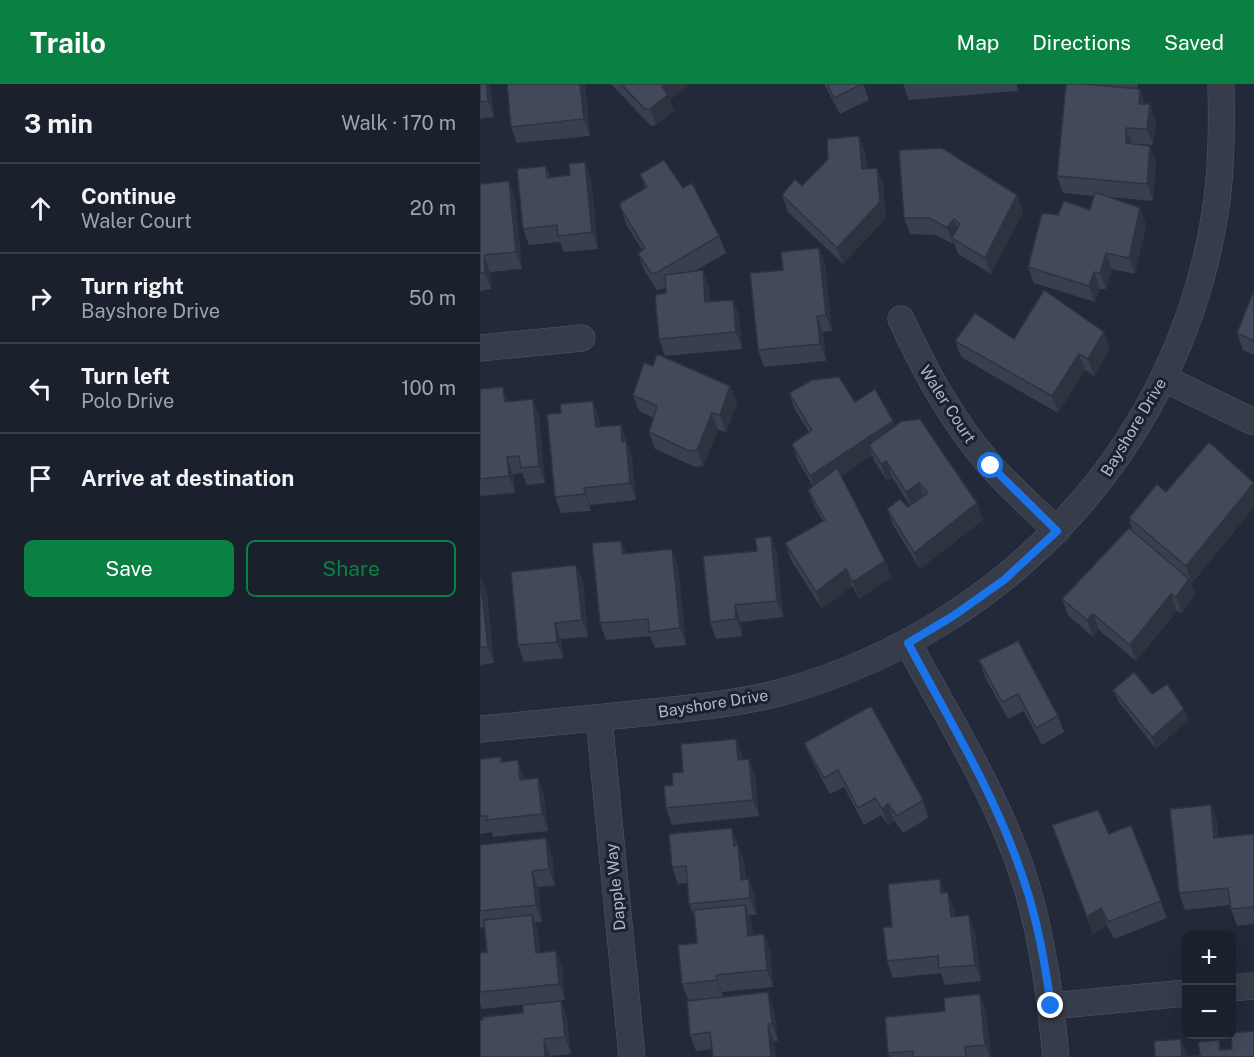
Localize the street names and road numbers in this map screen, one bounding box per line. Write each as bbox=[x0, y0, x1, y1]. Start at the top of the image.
street label: Waler Court bbox=[915, 362, 980, 447]
street label: Bayshore Drive bbox=[1097, 375, 1170, 480]
street label: Bayshore Drive bbox=[657, 685, 770, 722]
street label: Dapple Way bbox=[601, 842, 630, 932]

